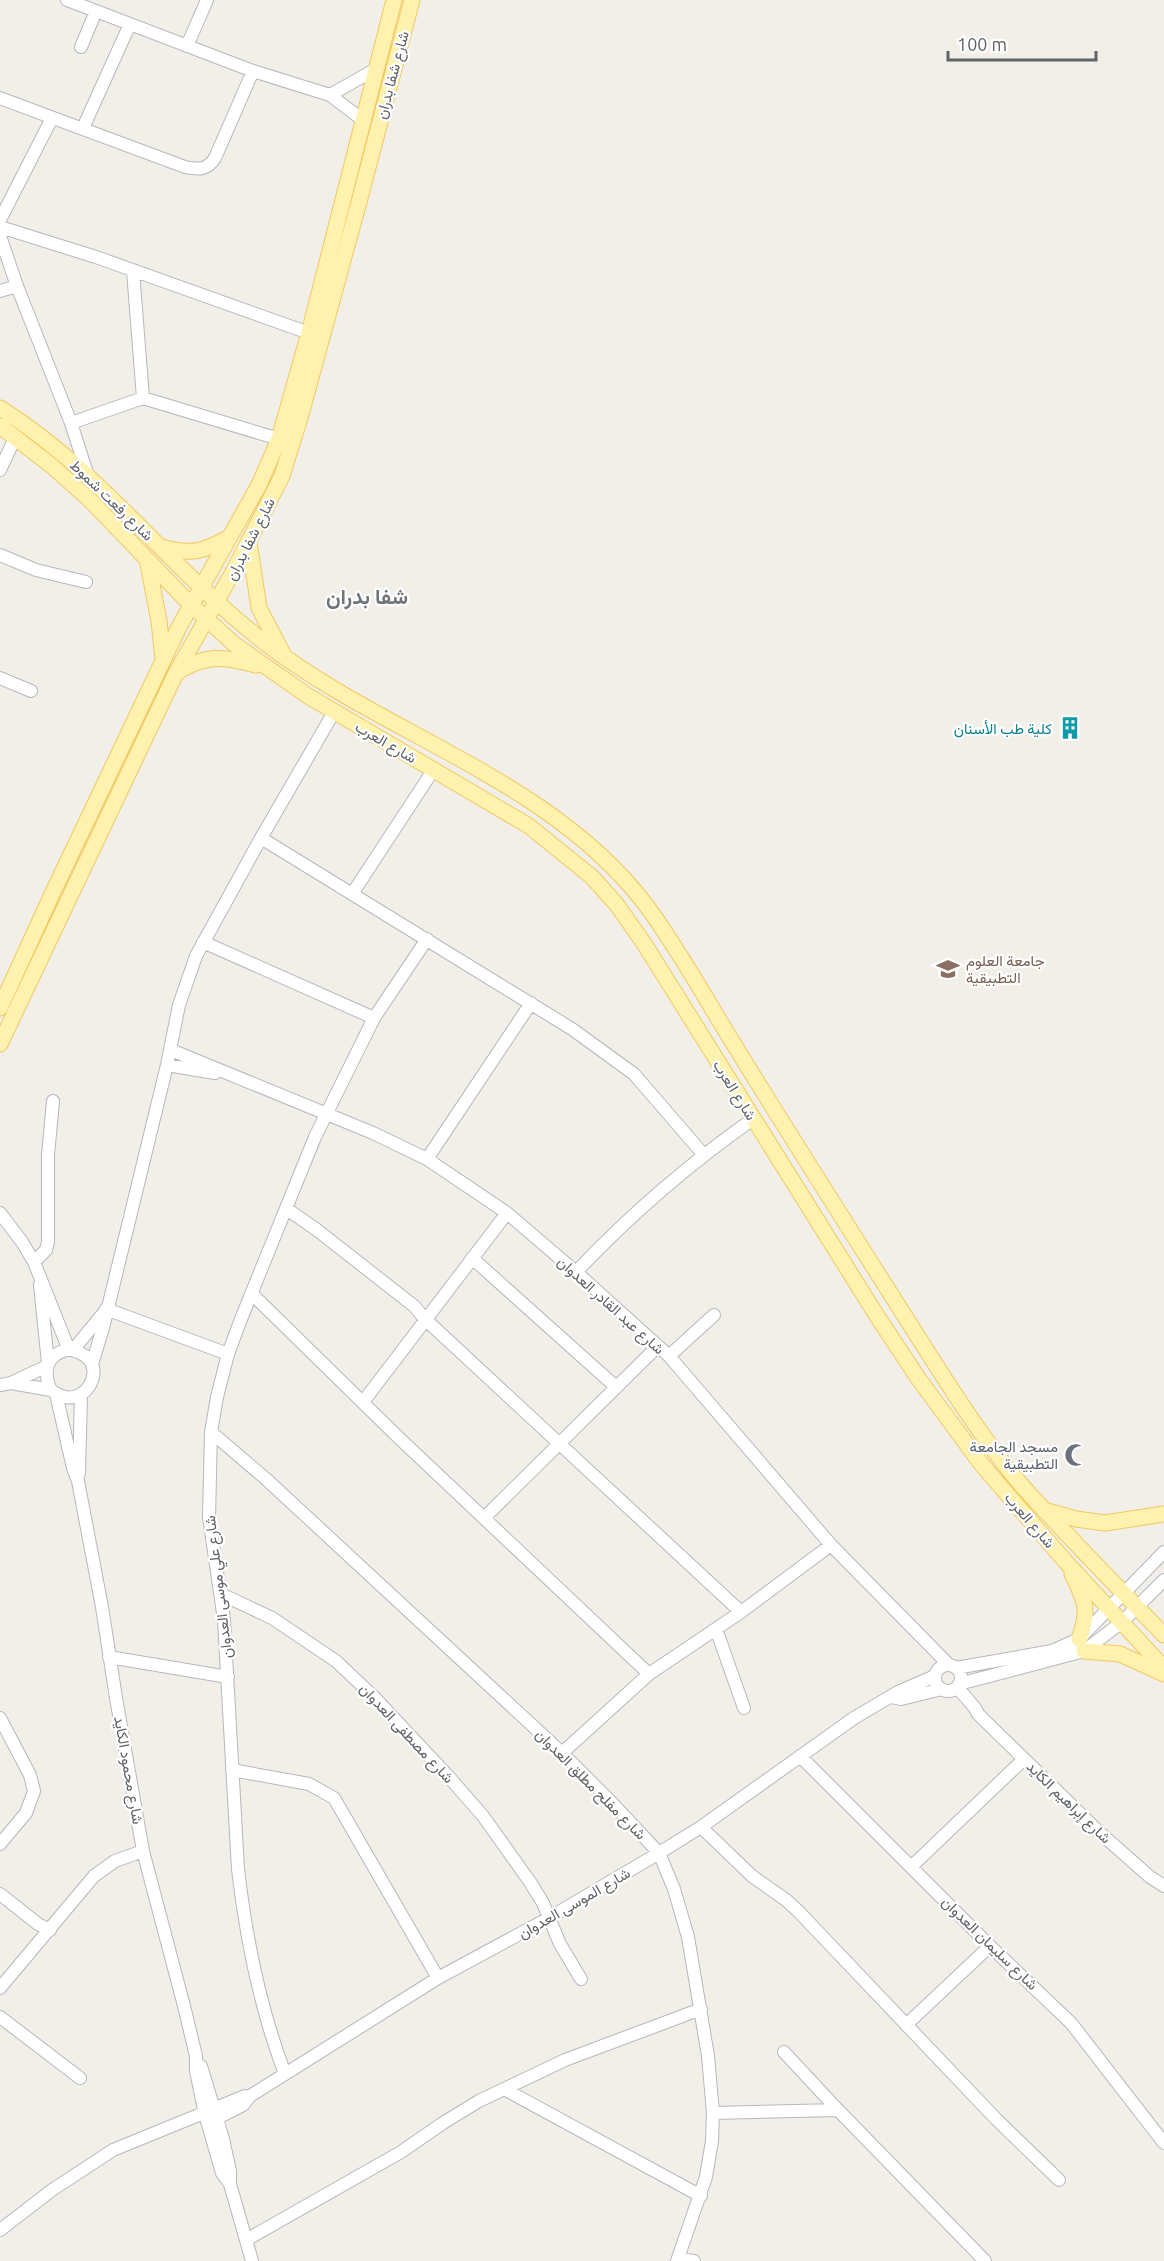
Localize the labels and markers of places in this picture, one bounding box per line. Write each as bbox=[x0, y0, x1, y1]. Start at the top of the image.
building icon: كلية طب الأسنان bbox=[1057, 715, 1083, 741]
place label: كلية طب الأسنان bbox=[954, 720, 1052, 738]
place label: جامعة العلوم التطبيقية bbox=[966, 952, 1045, 987]
school or university icon: جامعة العلوم التطبيقية bbox=[935, 956, 961, 982]
place label: مسجد الجامعة التطبيقية bbox=[969, 1438, 1058, 1473]
mosque icon: مسجد الجامعة التطبيقية bbox=[1063, 1442, 1089, 1468]

